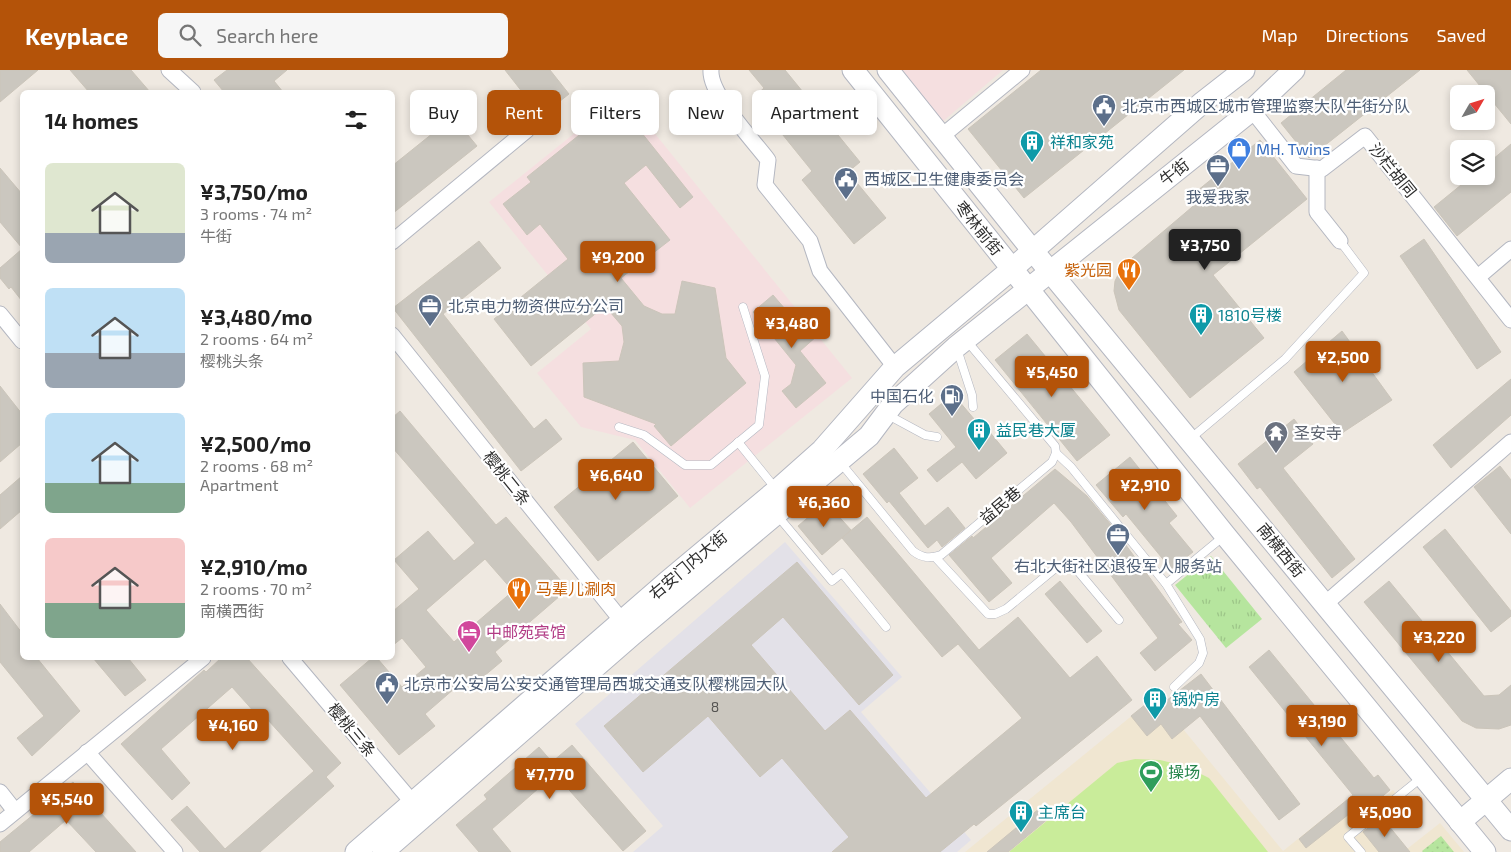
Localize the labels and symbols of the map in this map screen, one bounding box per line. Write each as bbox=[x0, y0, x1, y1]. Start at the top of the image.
north arrow bbox=[1450, 85, 1495, 130]
public building icon: 北京市西城区城市管理监察大队牛街分队 bbox=[1091, 93, 1117, 127]
place label: 北京市西城区城市管理监察大队牛街分队 bbox=[1122, 96, 1410, 115]
building icon: 祥和家苑 bbox=[1019, 129, 1045, 163]
place label: 祥和家苑 bbox=[1050, 132, 1114, 151]
shop icon: MH. Twins bbox=[1226, 136, 1252, 170]
place label: MH. Twins bbox=[1256, 139, 1330, 158]
street label: 沙栏胡同 bbox=[1366, 139, 1421, 201]
office icon: 我爱我家 bbox=[1205, 153, 1231, 187]
street label: 牛街 bbox=[1155, 154, 1192, 189]
public building icon: 西城区卫生健康委员会 bbox=[833, 166, 859, 200]
place label: 西城区卫生健康委员会 bbox=[864, 169, 1024, 188]
place label: 我爱我家 bbox=[1186, 187, 1250, 206]
street label: 枣林前街 bbox=[952, 197, 1007, 259]
pin: ¥3,750 bbox=[1164, 228, 1246, 271]
pin: ¥9,200 bbox=[577, 240, 659, 283]
restaurant icon: 紫光园 bbox=[1116, 257, 1142, 291]
place label: 紫光园 bbox=[1064, 260, 1112, 279]
office icon: 北京电力物资供应分公司 bbox=[417, 293, 443, 327]
place label: 北京电力物资供应分公司 bbox=[448, 296, 624, 315]
building icon: 1810号楼 bbox=[1188, 302, 1214, 336]
place label: 1810号楼 bbox=[1218, 305, 1282, 324]
pin: ¥3,480 bbox=[751, 306, 833, 349]
pin: ¥2,500 bbox=[1302, 340, 1384, 383]
pin: ¥5,450 bbox=[1011, 356, 1093, 398]
fuel station icon: 中国石化 bbox=[939, 383, 965, 417]
place label: 中国石化 bbox=[870, 386, 934, 405]
building icon: 益民巷大厦 bbox=[966, 417, 992, 451]
place label: 益民巷大厦 bbox=[996, 420, 1076, 439]
temple icon: 圣安寺 bbox=[1263, 420, 1289, 454]
place label: 圣安寺 bbox=[1294, 423, 1342, 442]
street label: 樱桃二条 bbox=[480, 447, 535, 509]
pin: ¥6,640 bbox=[575, 458, 657, 501]
pin: ¥2,910 bbox=[1104, 468, 1186, 511]
street label: 益民巷 bbox=[975, 482, 1024, 527]
pin: ¥6,360 bbox=[783, 486, 865, 528]
street label: 南横西街 bbox=[1254, 519, 1309, 581]
office icon: 右北大街社区退役军人服务站 bbox=[1105, 522, 1131, 556]
street label: 右安门内大街 bbox=[645, 526, 731, 603]
place label: 右北大街社区退役军人服务站 bbox=[1014, 556, 1222, 575]
restaurant icon: 马辈儿涮肉 bbox=[506, 576, 532, 610]
place label: 马辈儿涮肉 bbox=[536, 579, 616, 598]
hotel icon: 中邮苑宾馆 bbox=[456, 619, 482, 653]
pin: ¥3,220 bbox=[1398, 620, 1480, 663]
place label: 中邮苑宾馆 bbox=[486, 622, 566, 641]
public building icon: 北京市公安局公安交通管理局西城交通支队樱桃园大队 bbox=[374, 671, 400, 705]
place label: 北京市公安局公安交通管理局西城交通支队樱桃园大队 bbox=[404, 674, 788, 693]
building icon: 锅炉房 bbox=[1142, 686, 1168, 720]
place label: 锅炉房 bbox=[1172, 689, 1220, 708]
house number: 8 bbox=[711, 698, 719, 715]
street label: 樱桃三条 bbox=[325, 699, 380, 760]
pin: ¥3,190 bbox=[1281, 704, 1363, 747]
pin: ¥4,160 bbox=[192, 708, 274, 751]
pin: ¥7,770 bbox=[509, 758, 591, 800]
sports icon: 操场 bbox=[1138, 759, 1164, 793]
place label: 操场 bbox=[1168, 762, 1200, 781]
pin: ¥5,540 bbox=[26, 782, 108, 825]
pin: ¥5,090 bbox=[1344, 796, 1426, 838]
building icon: 主席台 bbox=[1008, 799, 1034, 833]
place label: 主席台 bbox=[1038, 802, 1086, 821]

